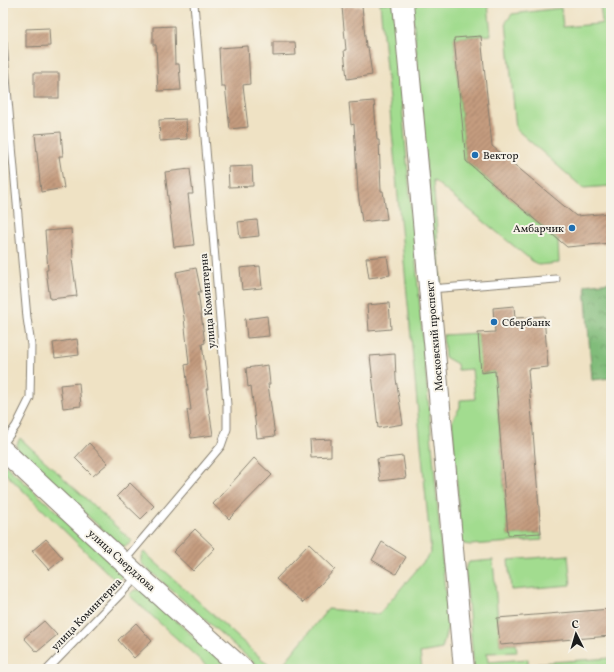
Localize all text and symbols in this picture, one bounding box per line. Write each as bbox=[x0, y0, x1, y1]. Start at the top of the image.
place label: Вектор bbox=[483, 149, 519, 164]
marker: Вектор bbox=[470, 150, 480, 160]
place label: Амбарчик bbox=[513, 222, 564, 237]
marker: Амбарчик bbox=[567, 223, 577, 233]
street label: улица Коминтерна bbox=[197, 252, 220, 349]
street label: Московский проспект bbox=[423, 280, 448, 392]
place label: Сбербанк bbox=[502, 316, 551, 331]
marker: Сбербанк bbox=[489, 317, 499, 327]
street label: улица Свердлова bbox=[84, 527, 158, 596]
street label: улица Коминтерна bbox=[48, 575, 126, 655]
north arrow bbox=[556, 614, 596, 654]
text: С bbox=[571, 618, 579, 633]

